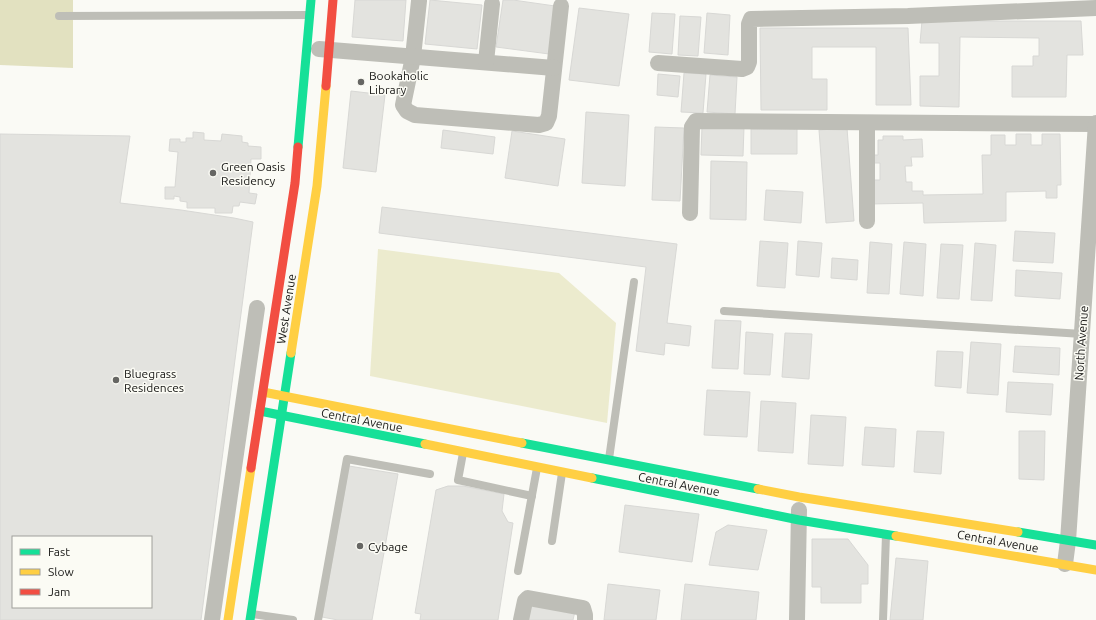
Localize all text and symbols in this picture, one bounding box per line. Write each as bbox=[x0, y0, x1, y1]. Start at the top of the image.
place label: Bookaholic Library bbox=[369, 69, 429, 96]
marker: Bookaholic Library bbox=[356, 77, 366, 87]
place label: Green Oasis Residency bbox=[221, 160, 285, 187]
marker: Green Oasis Residency bbox=[208, 168, 218, 178]
street label: West Avenue bbox=[274, 273, 298, 345]
street label: North Avenue bbox=[1072, 305, 1090, 381]
place label: Bluegrass Residences bbox=[124, 367, 184, 394]
marker: Bluegrass Residences bbox=[111, 375, 121, 385]
street label: Central Avenue bbox=[320, 406, 404, 434]
street label: Central Avenue bbox=[637, 470, 721, 498]
street label: Central Avenue bbox=[956, 527, 1040, 555]
legend bbox=[12, 536, 152, 608]
place label: Cybage bbox=[368, 540, 408, 553]
marker: Cybage bbox=[355, 541, 365, 551]
text: Fast bbox=[48, 545, 70, 558]
text: Slow bbox=[48, 565, 74, 578]
text: Jam bbox=[48, 585, 70, 598]

